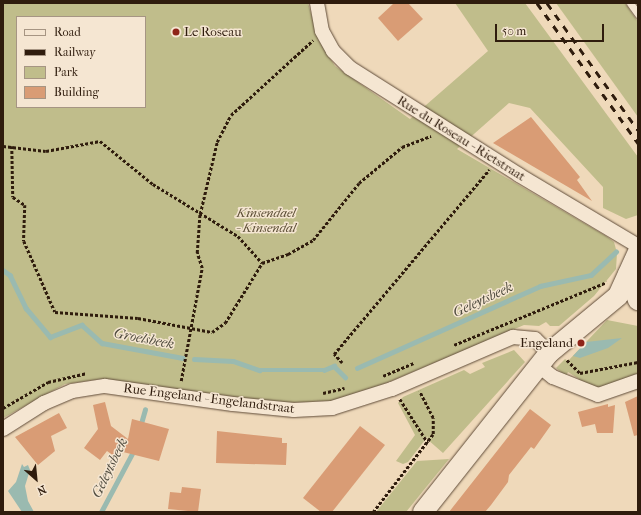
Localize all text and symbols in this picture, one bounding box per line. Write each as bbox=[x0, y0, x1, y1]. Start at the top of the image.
legend bbox=[16, 16, 146, 108]
scale bar bbox=[497, 16, 606, 42]
place label: Le Roseau bbox=[184, 24, 242, 40]
text: 50 m bbox=[502, 24, 526, 38]
text: Road bbox=[54, 25, 81, 39]
marker: Le Roseau bbox=[171, 27, 181, 37]
text: Railway bbox=[54, 45, 96, 59]
text: Park bbox=[54, 65, 78, 79]
text: Building bbox=[54, 85, 99, 99]
street label: Rue du Roseau - Rietstraat bbox=[394, 93, 528, 185]
park label: Kinsendael - Kinsendal bbox=[236, 206, 296, 237]
water label: Geleytsbeek bbox=[450, 279, 516, 321]
water label: Groelsbeek bbox=[112, 325, 176, 353]
place label: Engeland bbox=[520, 335, 573, 351]
marker: Engeland bbox=[576, 338, 586, 348]
street label: Rue Engeland - Engelandstraat bbox=[123, 381, 295, 417]
water label: Geleytsbeek bbox=[88, 435, 132, 501]
north arrow bbox=[16, 459, 56, 499]
text: N bbox=[35, 482, 48, 498]

